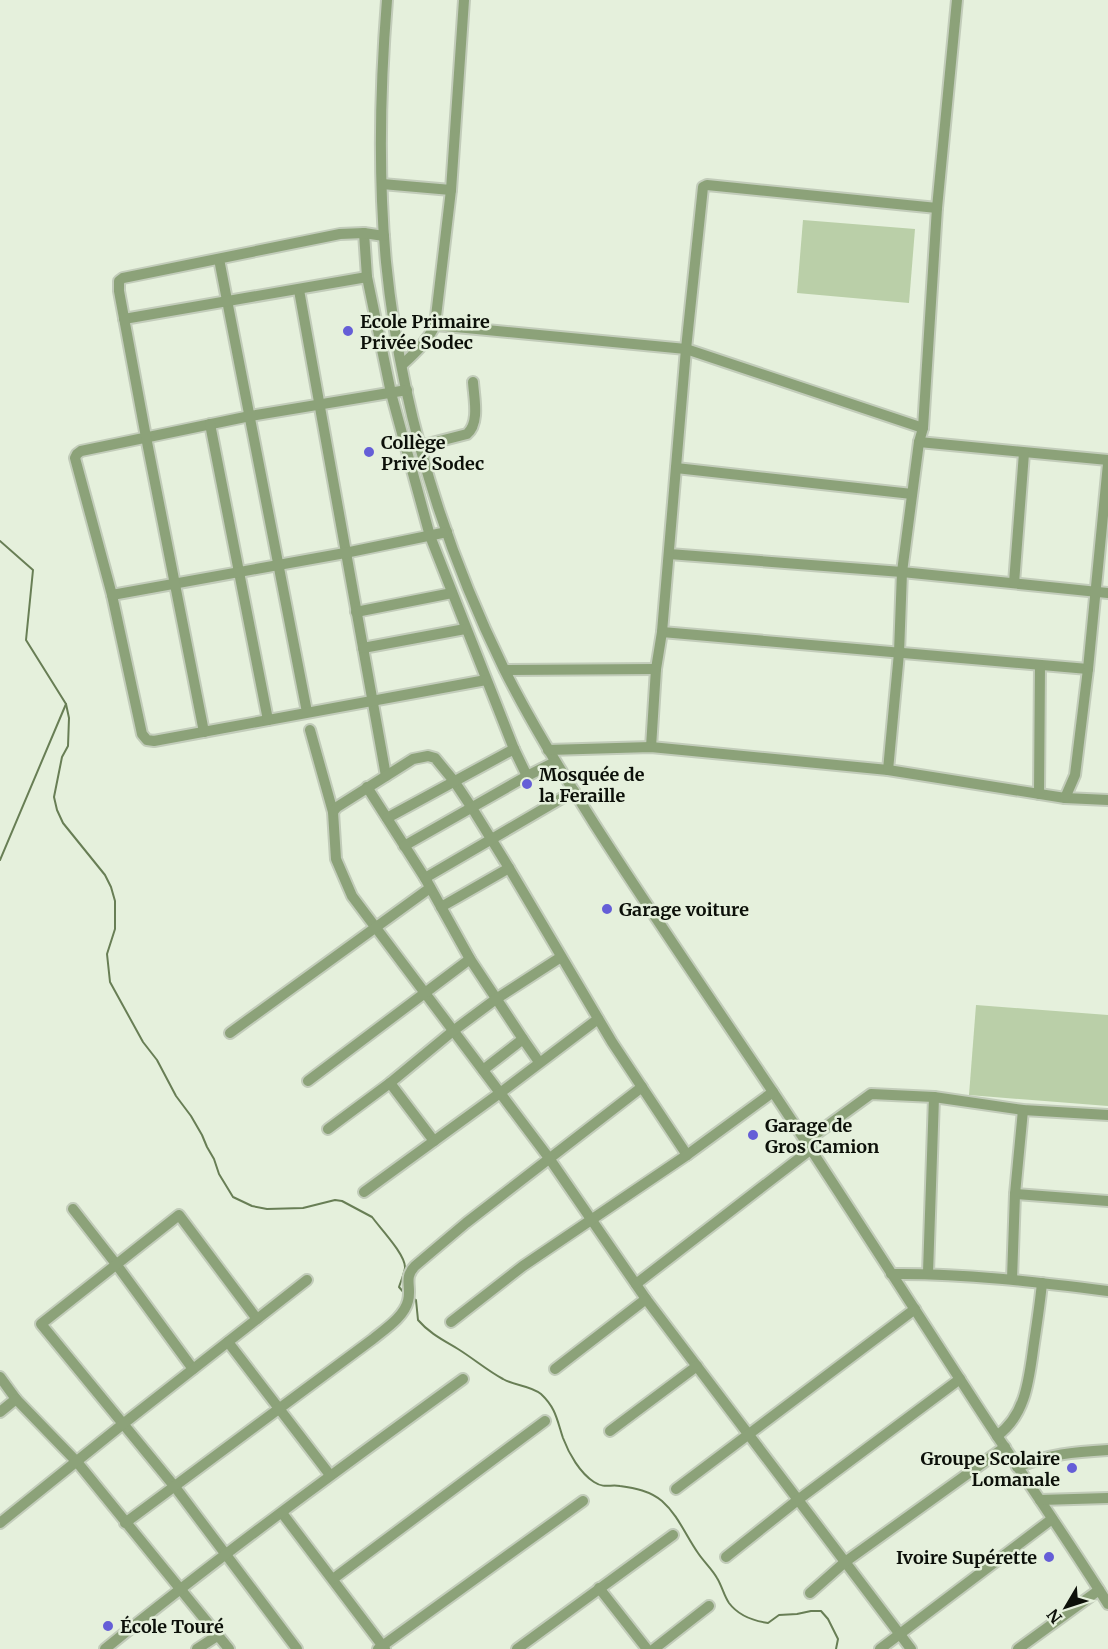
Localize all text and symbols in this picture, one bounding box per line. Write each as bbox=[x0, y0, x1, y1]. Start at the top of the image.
place label: Ecole Primaire Privée Sodec bbox=[360, 310, 490, 354]
marker: Ecole Primaire Privée Sodec bbox=[341, 324, 355, 338]
place label: Collège Privé Sodec bbox=[381, 431, 484, 475]
marker: Collège Privé Sodec bbox=[362, 445, 376, 459]
place label: Mosquée de la Feraille bbox=[539, 763, 645, 807]
marker: Mosquée de la Feraille bbox=[520, 777, 534, 791]
place label: Garage voiture bbox=[619, 898, 749, 921]
marker: Garage voiture bbox=[600, 902, 614, 916]
place label: Garage de Gros Camion bbox=[765, 1114, 879, 1158]
marker: Garage de Gros Camion bbox=[746, 1128, 760, 1142]
place label: Groupe Scolaire Lomanale bbox=[921, 1447, 1060, 1491]
marker: Groupe Scolaire Lomanale bbox=[1065, 1461, 1079, 1475]
place label: Ivoire Supérette bbox=[896, 1546, 1037, 1569]
marker: Ivoire Supérette bbox=[1042, 1550, 1056, 1564]
north arrow bbox=[1036, 1577, 1096, 1637]
text: N bbox=[1042, 1605, 1066, 1628]
place label: École Touré bbox=[120, 1615, 224, 1638]
marker: École Touré bbox=[101, 1619, 115, 1633]

